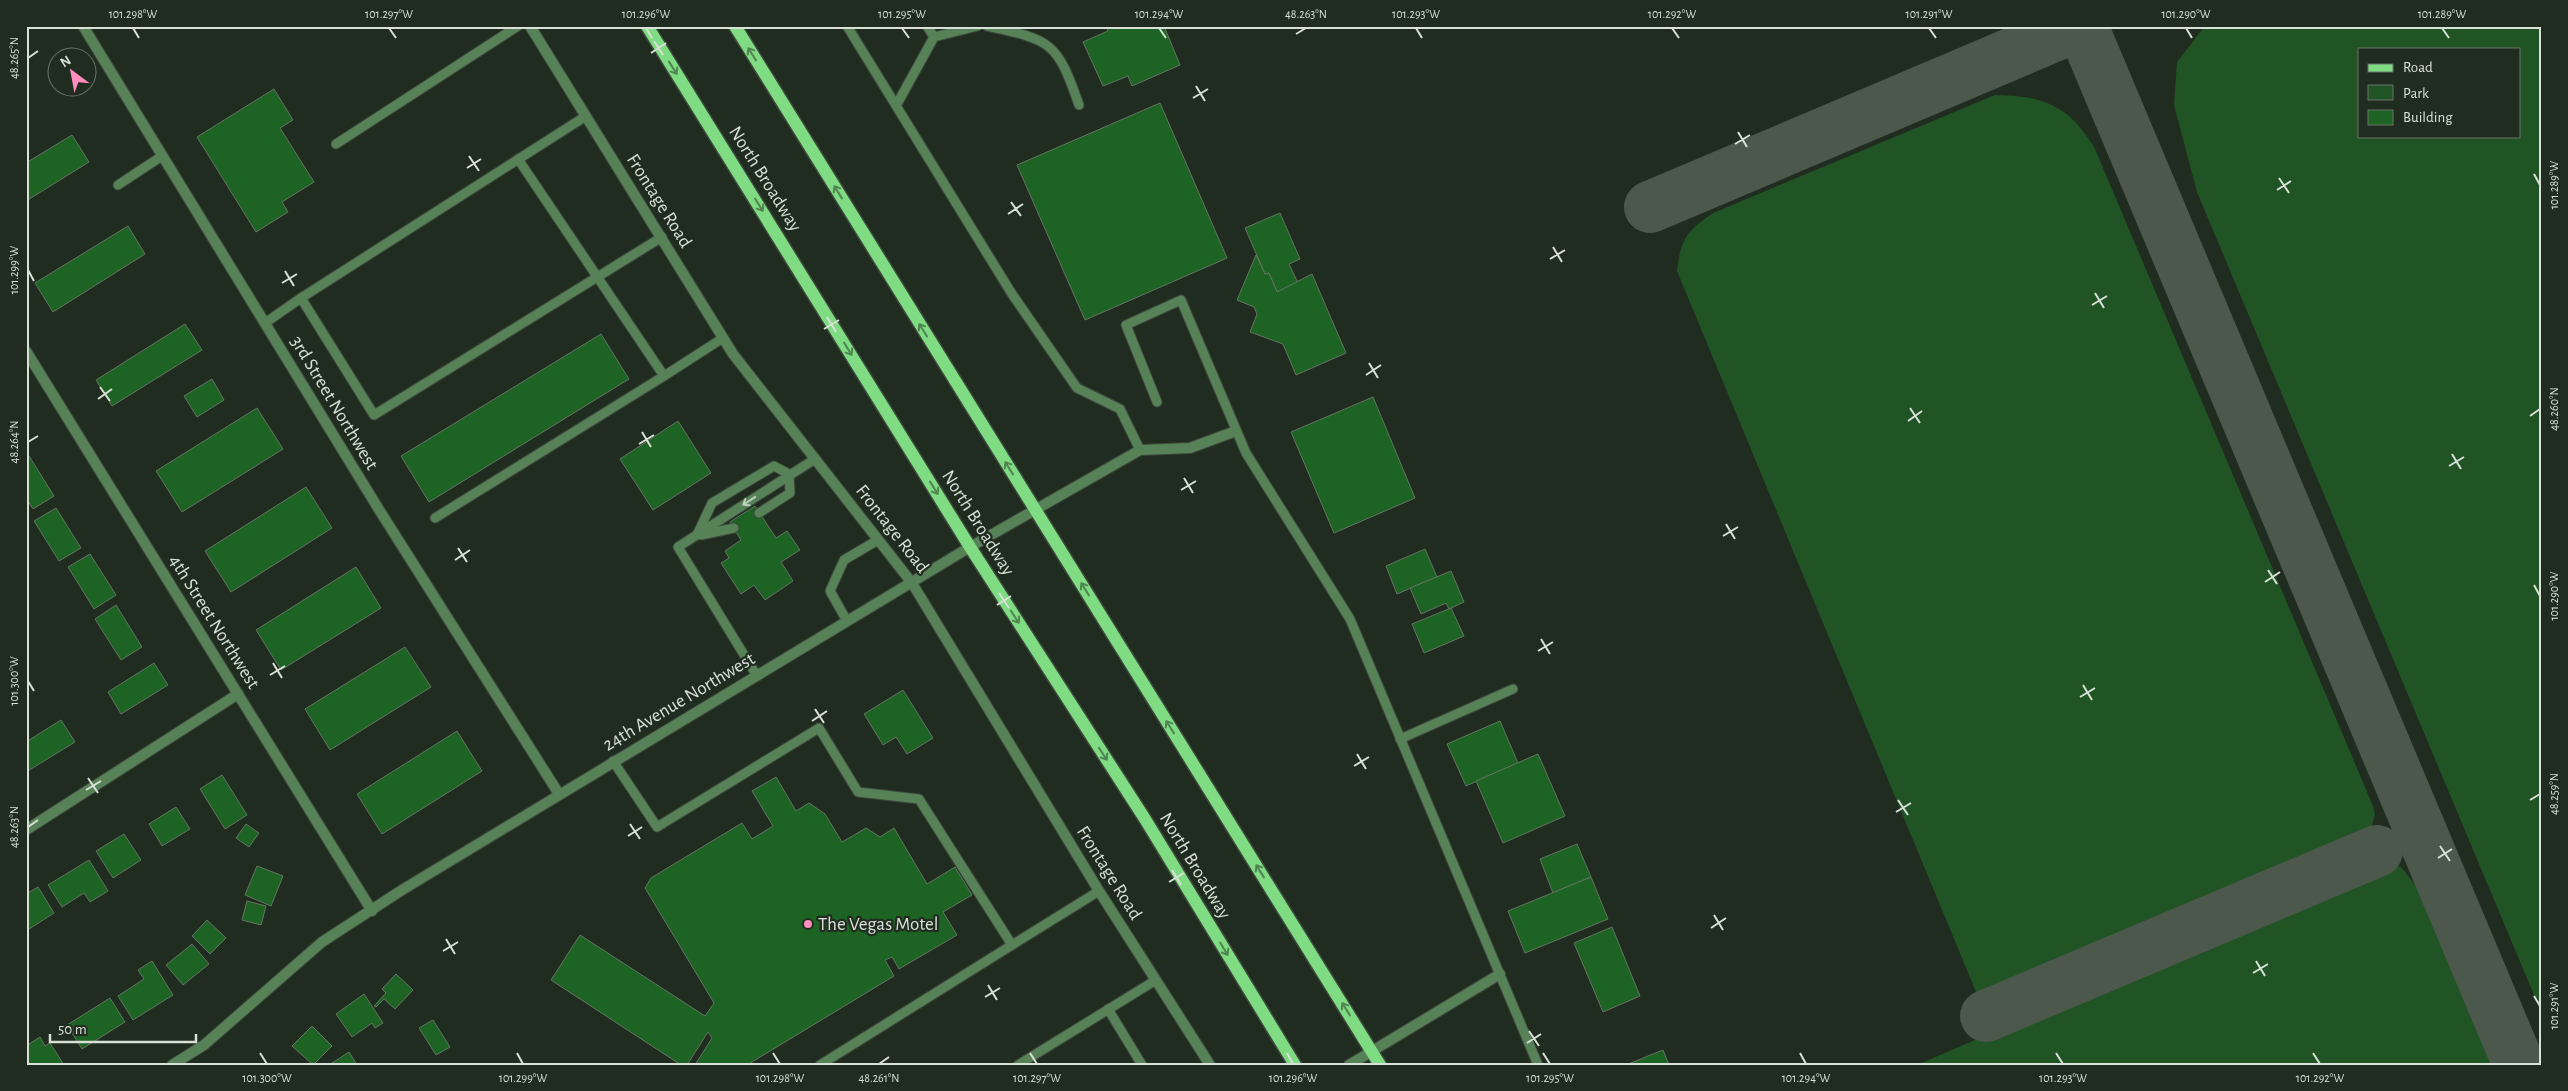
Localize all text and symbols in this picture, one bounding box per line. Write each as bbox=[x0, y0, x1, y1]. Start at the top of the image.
text: 101.298°W bbox=[109, 8, 158, 20]
text: 101.297°W bbox=[365, 8, 413, 20]
text: 101.296°W bbox=[622, 8, 671, 20]
text: 101.295°W bbox=[878, 8, 926, 20]
text: 101.294°W bbox=[1135, 8, 1184, 20]
text: 48.263°N bbox=[1285, 8, 1327, 20]
text: 101.293°W bbox=[1392, 8, 1440, 20]
text: 101.292°W bbox=[1648, 8, 1696, 20]
text: 101.291°W bbox=[1906, 8, 1953, 20]
text: 101.290°W bbox=[2161, 8, 2211, 20]
text: 101.289°W bbox=[2418, 8, 2467, 20]
text: 48.265°N bbox=[8, 37, 20, 79]
north arrow bbox=[48, 48, 98, 98]
one-way arrow bbox=[747, 48, 757, 62]
legend bbox=[2358, 48, 2520, 138]
text: N bbox=[58, 53, 73, 70]
one-way arrow bbox=[669, 60, 679, 74]
text: Road bbox=[2403, 60, 2433, 75]
text: Park bbox=[2403, 86, 2429, 101]
text: Building bbox=[2403, 110, 2453, 125]
street label: North Broadway bbox=[725, 123, 805, 235]
street label: Frontage Road bbox=[623, 151, 695, 251]
text: 101.289°W bbox=[2548, 160, 2560, 209]
one-way arrow bbox=[832, 186, 842, 200]
one-way arrow bbox=[755, 198, 765, 212]
text: 101.299°W bbox=[8, 245, 20, 294]
one-way arrow bbox=[918, 324, 928, 338]
street label: 3rd Street Northwest bbox=[287, 333, 381, 473]
one-way arrow bbox=[844, 342, 854, 356]
text: 48.260°N bbox=[2548, 387, 2560, 431]
text: 48.264°N bbox=[8, 421, 20, 463]
one-way arrow bbox=[1004, 462, 1014, 476]
street label: North Broadway bbox=[938, 467, 1018, 579]
one-way arrow bbox=[929, 480, 939, 494]
street label: Frontage Road bbox=[852, 481, 932, 577]
one-way arrow bbox=[742, 496, 756, 506]
street label: 4th Street Northwest bbox=[165, 552, 263, 692]
text: 101.290°W bbox=[2548, 571, 2560, 621]
one-way arrow bbox=[1079, 582, 1089, 596]
one-way arrow bbox=[1011, 610, 1021, 624]
street label: 24th Avenue Northwest bbox=[600, 649, 758, 755]
text: 101.300°W bbox=[8, 656, 20, 706]
one-way arrow bbox=[1165, 720, 1175, 734]
one-way arrow bbox=[1098, 747, 1109, 761]
text: 48.259°N bbox=[2548, 773, 2560, 815]
text: 48.263°N bbox=[8, 806, 20, 848]
street label: North Broadway bbox=[1156, 810, 1234, 922]
street label: Frontage Road bbox=[1073, 823, 1145, 923]
one-way arrow bbox=[1255, 865, 1265, 879]
place label: The Vegas Motel bbox=[818, 915, 938, 934]
marker: The Vegas Motel bbox=[802, 918, 814, 930]
one-way arrow bbox=[1219, 941, 1229, 955]
text: 101.291°W bbox=[2548, 982, 2560, 1029]
one-way arrow bbox=[1340, 1003, 1350, 1017]
scale bar bbox=[50, 1011, 196, 1043]
text: 50 m bbox=[58, 1022, 87, 1037]
text: 101.300°W bbox=[242, 1072, 292, 1084]
text: 101.299°W bbox=[499, 1072, 548, 1084]
text: 101.298°W bbox=[756, 1072, 805, 1084]
text: 48.261°N bbox=[858, 1072, 900, 1084]
text: 101.297°W bbox=[1013, 1072, 1061, 1084]
text: 101.296°W bbox=[1269, 1072, 1318, 1084]
text: 101.295°W bbox=[1526, 1072, 1574, 1084]
text: 101.294°W bbox=[1782, 1072, 1831, 1084]
text: 101.293°W bbox=[2039, 1072, 2087, 1084]
text: 101.292°W bbox=[2296, 1072, 2344, 1084]

